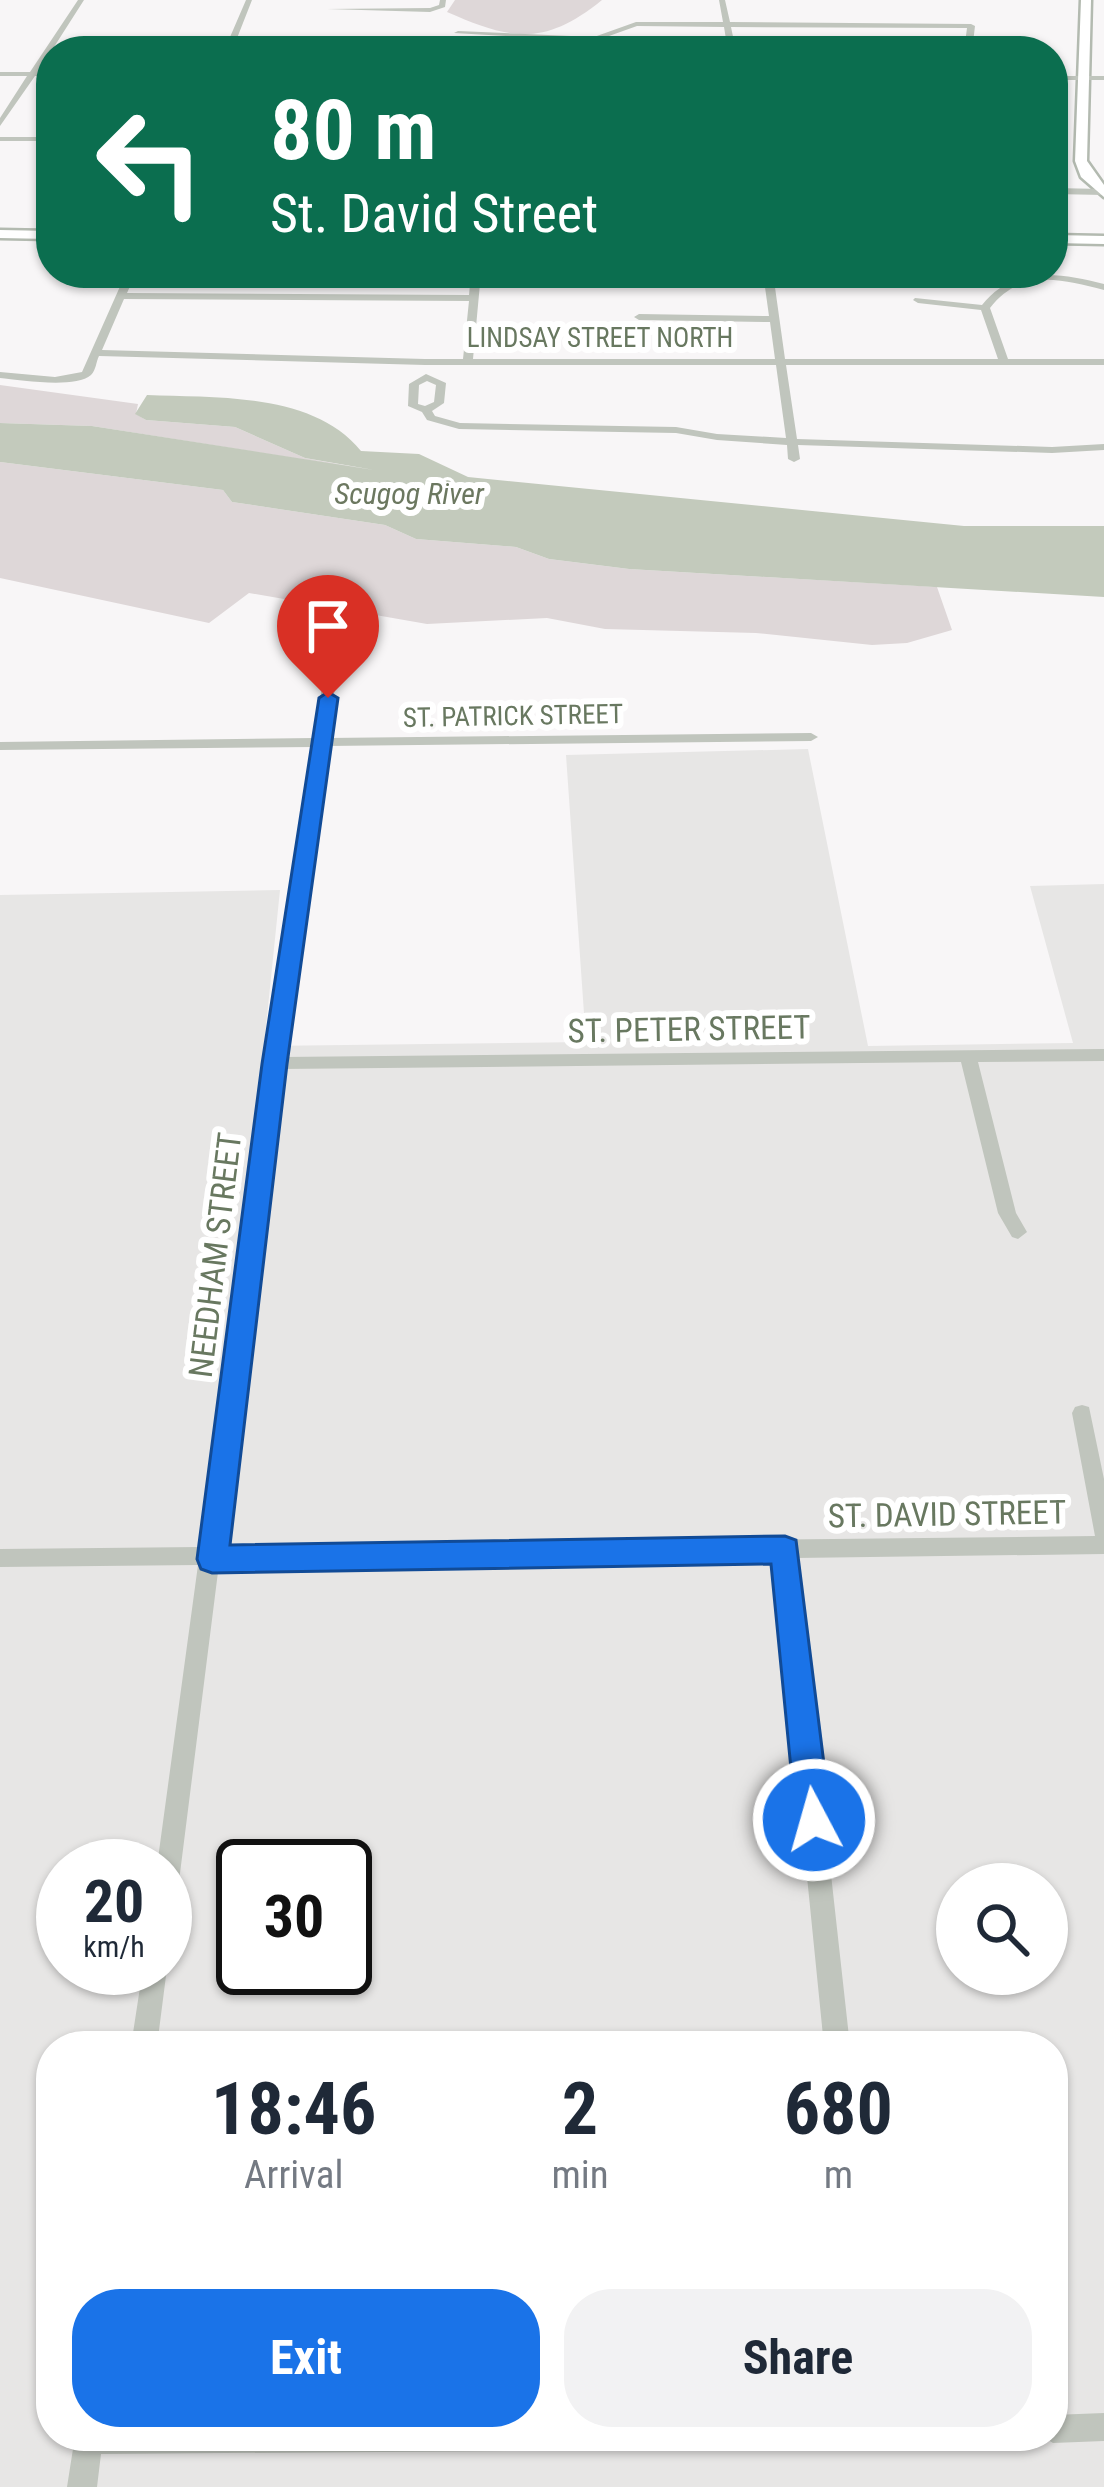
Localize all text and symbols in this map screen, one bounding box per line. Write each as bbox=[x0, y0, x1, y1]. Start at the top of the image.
text: 80 m bbox=[270, 81, 437, 180]
icon: left bbox=[72, 84, 228, 240]
text: St. David Street bbox=[270, 182, 598, 245]
street label: LINDSAY STREET NORTH bbox=[467, 322, 733, 354]
water label: Scugog River bbox=[334, 476, 485, 511]
pin bbox=[277, 575, 379, 698]
icon: arrive bbox=[295, 593, 361, 659]
street label: ST. PATRICK STREET bbox=[403, 698, 623, 734]
street label: ST. PETER STREET bbox=[567, 1007, 811, 1051]
street label: NEEDHAM STREET bbox=[181, 1130, 249, 1380]
street label: ST. DAVID STREET bbox=[827, 1492, 1067, 1536]
position arrow bbox=[751, 1757, 877, 1883]
speed limit sign: 30 bbox=[216, 1839, 372, 1995]
map controls bbox=[936, 1863, 1068, 1995]
button: search bbox=[936, 1863, 1068, 1995]
text: 20 bbox=[84, 1866, 144, 1937]
text: km/h bbox=[83, 1929, 145, 1964]
text: 18:46 bbox=[211, 2067, 376, 2152]
text: 2 bbox=[562, 2067, 598, 2152]
text: 680 bbox=[784, 2067, 893, 2152]
text: Arrival bbox=[244, 2152, 343, 2198]
text: min bbox=[551, 2152, 609, 2198]
text: m bbox=[824, 2152, 853, 2198]
button: Exit bbox=[72, 2289, 540, 2427]
button: Share bbox=[564, 2289, 1032, 2427]

